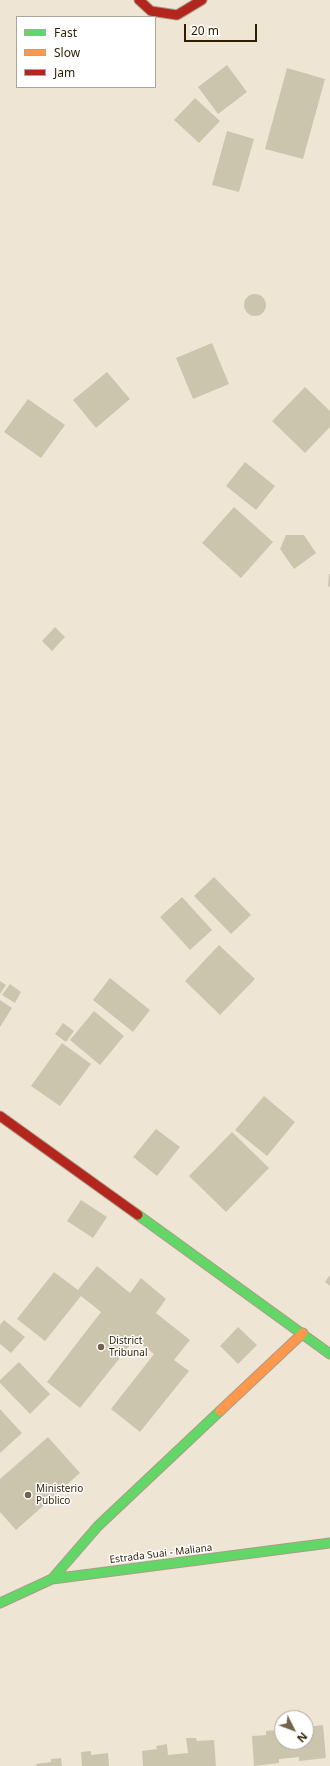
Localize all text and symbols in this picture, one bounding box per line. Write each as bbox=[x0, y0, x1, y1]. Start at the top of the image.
legend bbox=[16, 16, 156, 88]
scale bar bbox=[186, 16, 259, 42]
text: 20 m bbox=[191, 22, 219, 39]
text: Fast bbox=[54, 24, 77, 41]
text: Slow bbox=[54, 44, 80, 61]
text: Jam bbox=[54, 64, 75, 81]
place label: District Tribunal bbox=[109, 1335, 147, 1358]
marker: District Tribunal bbox=[96, 1342, 106, 1352]
place label: Ministerio Publico bbox=[36, 1483, 83, 1506]
marker: Ministerio Publico bbox=[23, 1490, 33, 1500]
street label: Estrada Suai - Maliana bbox=[109, 1542, 213, 1566]
north arrow bbox=[274, 1710, 314, 1750]
text: N bbox=[294, 1729, 311, 1746]

